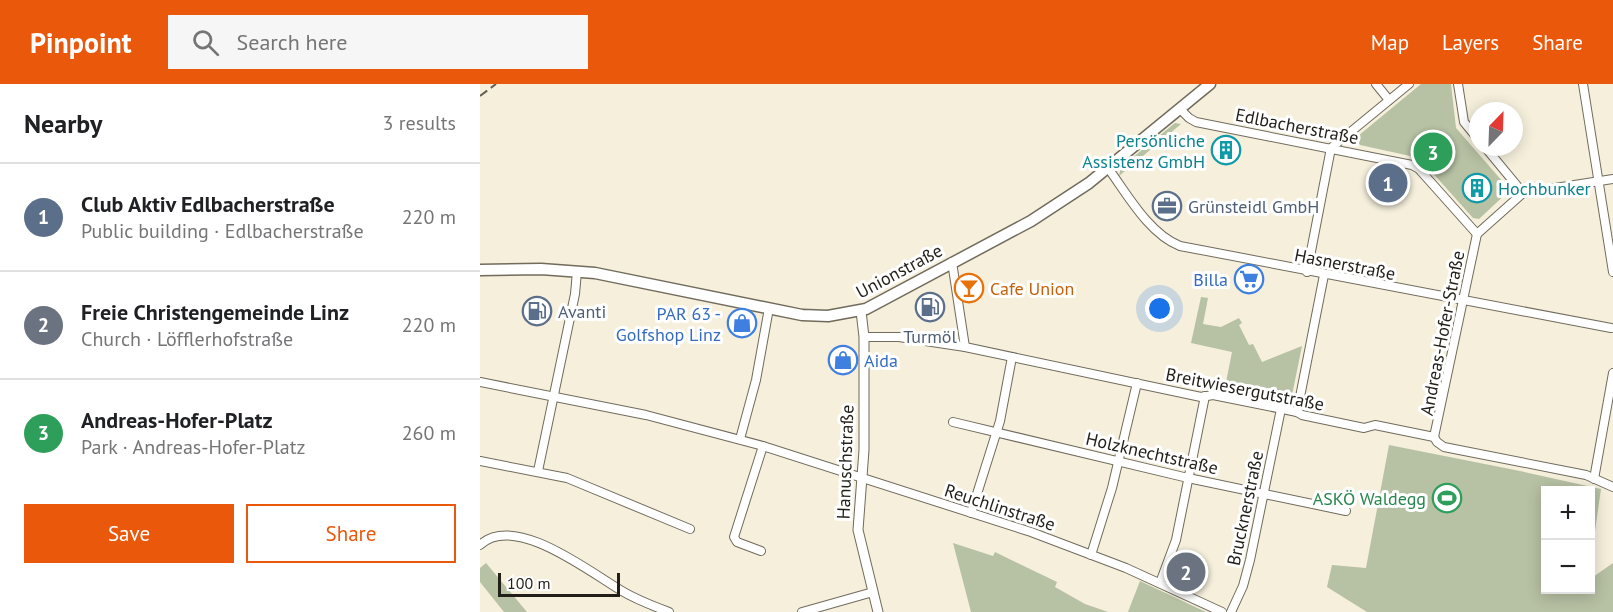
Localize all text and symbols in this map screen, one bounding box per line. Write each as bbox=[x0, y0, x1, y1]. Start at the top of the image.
search box bbox=[168, 15, 588, 69]
text: Pinpoint bbox=[30, 24, 132, 61]
icon: search bbox=[189, 26, 222, 59]
text: Search here bbox=[237, 28, 347, 56]
text: Map bbox=[1371, 29, 1409, 56]
text: Layers bbox=[1442, 29, 1499, 56]
text: Share bbox=[1532, 29, 1583, 56]
north arrow bbox=[1469, 102, 1523, 156]
street label: Edlbacherstraße bbox=[1233, 103, 1361, 149]
text: Nearby bbox=[24, 107, 102, 140]
text: 3 results bbox=[383, 110, 456, 136]
place label: Persönliche Assistenz GmbH bbox=[1082, 129, 1205, 173]
pin: 3 bbox=[1414, 130, 1452, 174]
building icon: Persönliche Assistenz GmbH bbox=[1210, 134, 1242, 166]
pin: 1 bbox=[1368, 160, 1408, 206]
building icon: Hochbunker bbox=[1461, 172, 1493, 204]
place label: Hochbunker bbox=[1498, 177, 1591, 200]
text: Club Aktiv Edlbacherstraße bbox=[81, 190, 335, 218]
office icon: Grünsteidl GmbH bbox=[1151, 190, 1183, 222]
place label: Grünsteidl GmbH bbox=[1188, 195, 1319, 218]
text: 1 bbox=[38, 204, 49, 230]
text: 220 m bbox=[402, 204, 456, 230]
text: Public building · Edlbacherstraße bbox=[81, 218, 364, 244]
street label: Unionstraße bbox=[852, 239, 946, 303]
street label: Hasnerstraße bbox=[1293, 243, 1397, 285]
street label: Andreas-Hofer-Straße bbox=[1415, 249, 1469, 417]
supermarket icon: Billa bbox=[1233, 263, 1265, 295]
place label: Billa bbox=[1193, 268, 1228, 291]
bar icon: Cafe Union bbox=[953, 272, 985, 304]
place label: Cafe Union bbox=[990, 277, 1074, 300]
fuel station icon: Turmöl bbox=[914, 291, 946, 323]
your location bbox=[1145, 294, 1174, 323]
fuel station icon: Avanti bbox=[521, 295, 553, 327]
text: Freie Christengemeinde Linz bbox=[81, 298, 349, 326]
place label: Avanti bbox=[558, 300, 606, 323]
place label: PAR 63 - Golfshop Linz bbox=[616, 302, 721, 346]
shop icon: PAR 63 - Golfshop Linz bbox=[726, 307, 758, 339]
text: 2 bbox=[38, 312, 49, 338]
text: 220 m bbox=[402, 312, 456, 338]
place label: Turmöl bbox=[903, 325, 957, 348]
text: Church · Löfflerhofstraße bbox=[81, 326, 293, 352]
shop icon: Aida bbox=[827, 344, 859, 376]
place label: Aida bbox=[864, 349, 898, 372]
street label: Breitwiesergutstraße bbox=[1164, 362, 1326, 416]
street label: Hanuschstraße bbox=[832, 404, 858, 520]
text: Andreas-Hofer-Platz bbox=[81, 406, 273, 434]
text: 3 bbox=[38, 420, 49, 446]
text: 260 m bbox=[402, 420, 456, 446]
street label: Holzknechtstraße bbox=[1084, 427, 1220, 479]
text: Park · Andreas-Hofer-Platz bbox=[81, 434, 305, 460]
street label: Brucknerstraße bbox=[1222, 449, 1268, 567]
street label: Reuchlinstraße bbox=[942, 478, 1058, 536]
sports icon: ASKÖ Waldegg bbox=[1431, 482, 1463, 514]
map controls bbox=[1541, 486, 1595, 594]
button: + bbox=[1541, 486, 1595, 540]
place label: ASKÖ Waldegg bbox=[1313, 487, 1426, 510]
button: Save bbox=[24, 504, 234, 563]
button: Share bbox=[246, 504, 456, 563]
button: − bbox=[1541, 540, 1595, 594]
pin: 2 bbox=[1166, 550, 1206, 594]
scale bar bbox=[498, 570, 620, 598]
text: 100 m bbox=[507, 573, 550, 593]

